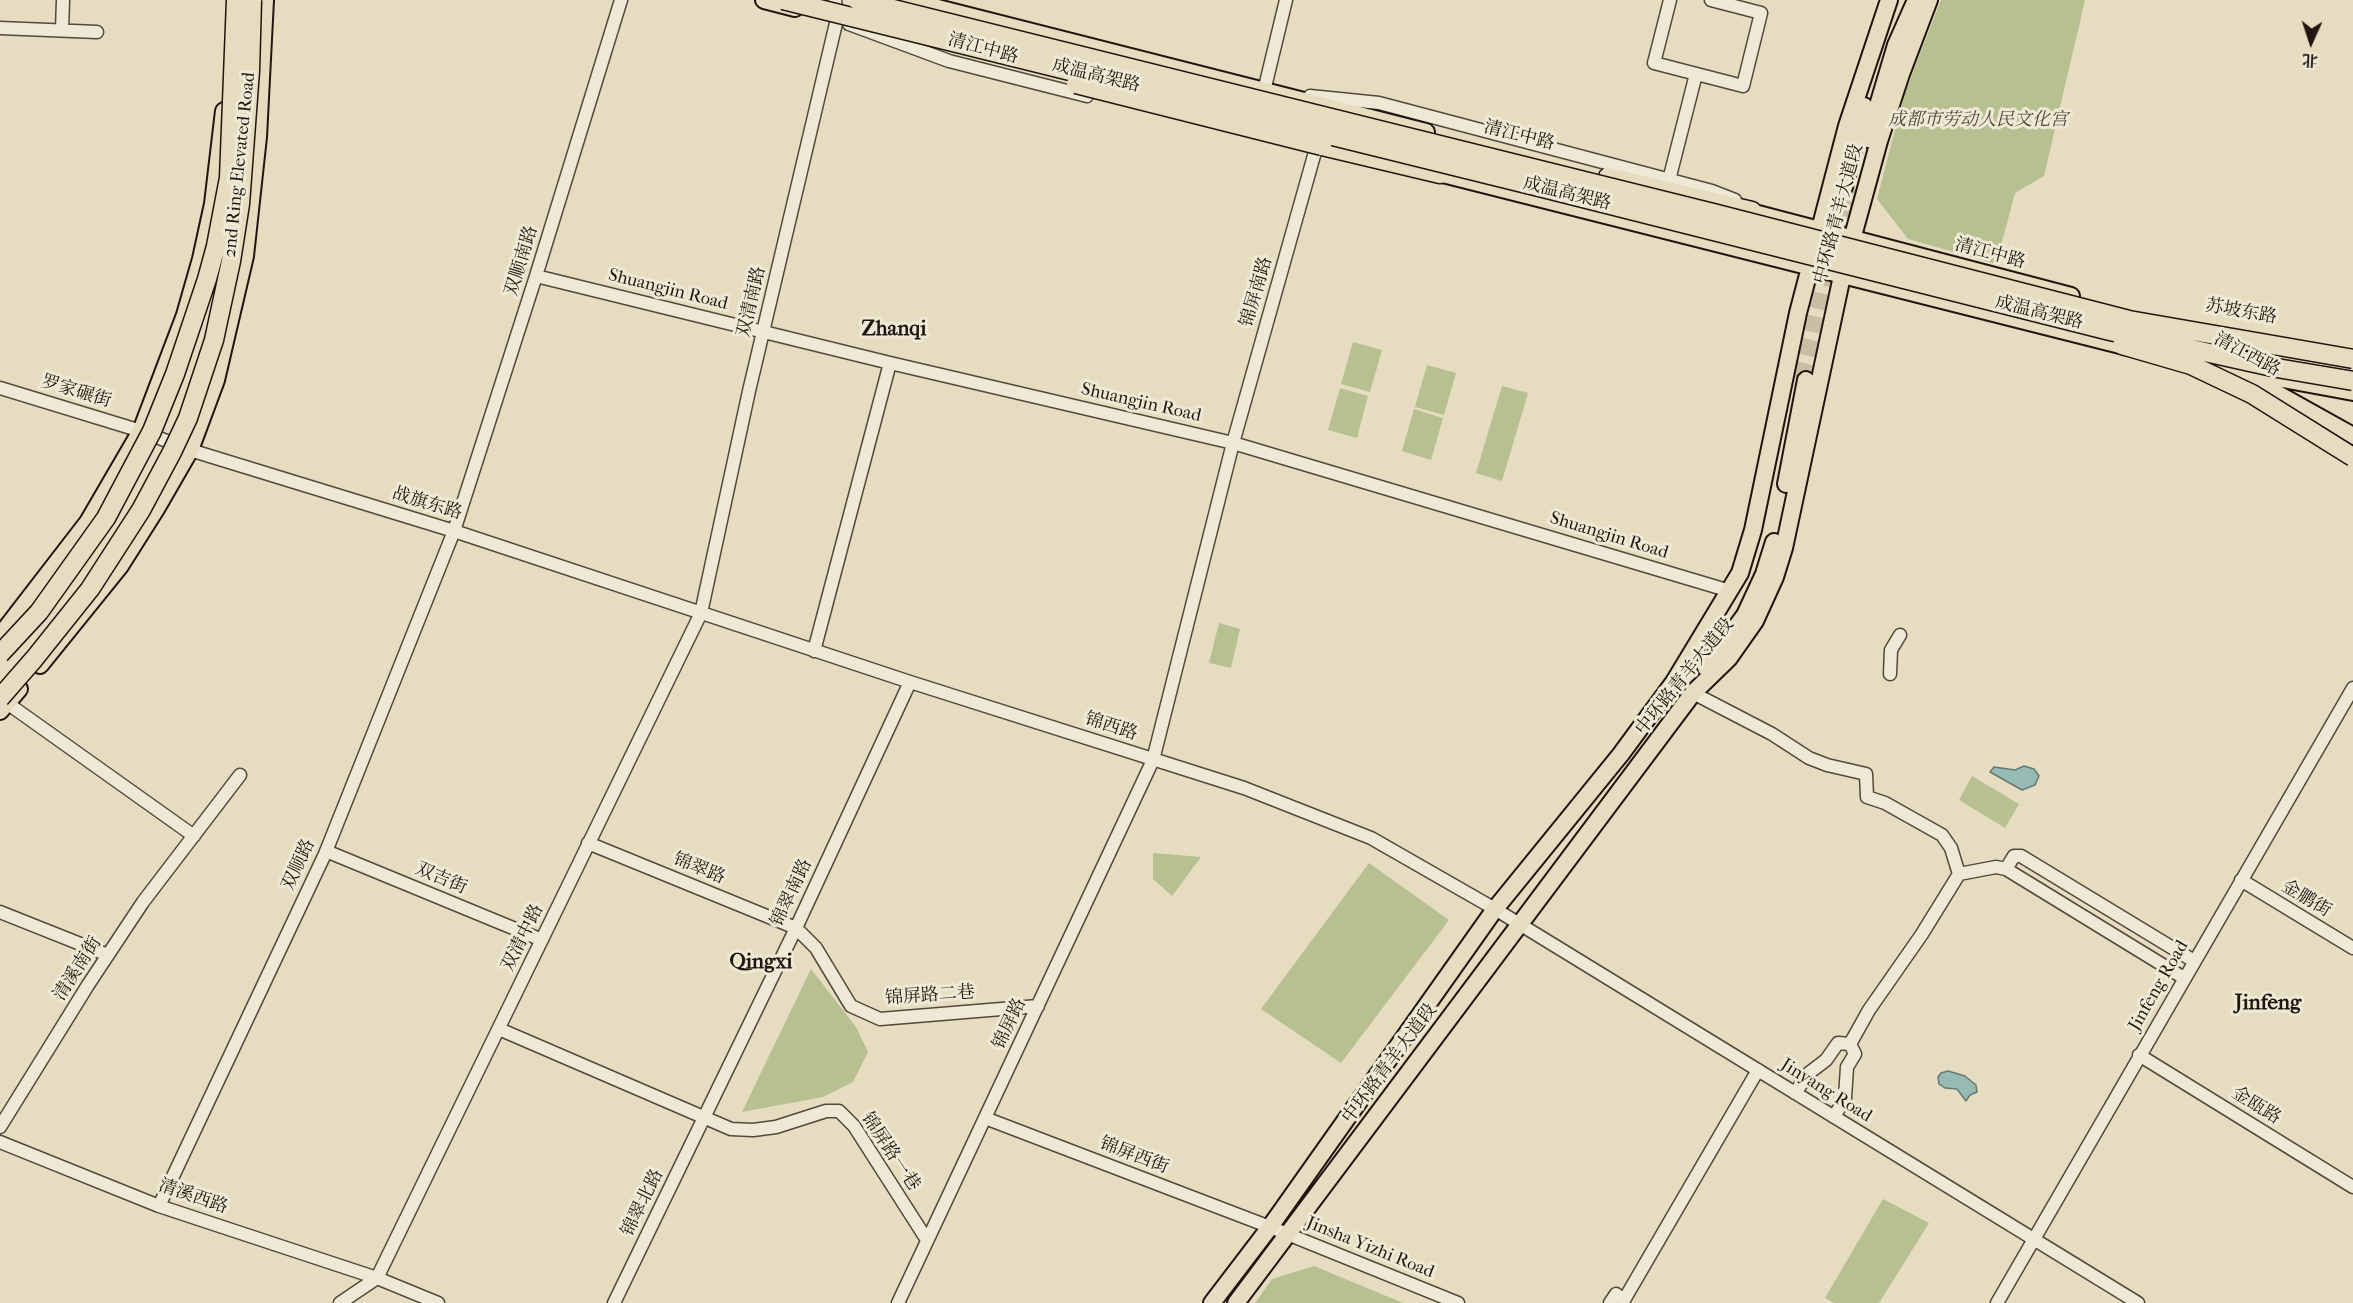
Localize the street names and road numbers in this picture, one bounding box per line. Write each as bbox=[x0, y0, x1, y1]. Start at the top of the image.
street label: 清江中路 bbox=[945, 29, 1021, 69]
street label: 成温高架路 bbox=[1050, 55, 1142, 97]
street label: 2nd Ring Elevated Road bbox=[220, 71, 260, 259]
street label: 清江中路 bbox=[1481, 117, 1557, 155]
street label: 中环路青羊大道段 bbox=[1810, 142, 1868, 286]
street label: 成温高架路 bbox=[1521, 173, 1613, 215]
street label: 双顺南路 bbox=[501, 223, 543, 299]
street label: 清江中路 bbox=[1952, 234, 2028, 274]
street label: 锦屏南路 bbox=[1237, 254, 1277, 330]
street label: 双清南路 bbox=[733, 264, 771, 340]
street label: Shuangjin Road bbox=[606, 265, 730, 315]
street label: 成温高架路 bbox=[1993, 292, 2085, 334]
street label: 苏坡东路 bbox=[2204, 295, 2278, 329]
street label: 清江西路 bbox=[2210, 329, 2284, 381]
street label: 罗家碾街 bbox=[38, 371, 114, 413]
street label: Shuangjin Road bbox=[1079, 379, 1203, 427]
street label: 战旗东路 bbox=[389, 483, 465, 525]
street label: Shuangjin Road bbox=[1547, 508, 1671, 564]
street label: 中环路青羊大道段 bbox=[1631, 614, 1739, 740]
street label: 锦西路 bbox=[1082, 708, 1140, 746]
street label: 双顺路 bbox=[278, 836, 320, 894]
street label: 锦翠路 bbox=[670, 849, 728, 889]
street label: 锦翠南路 bbox=[767, 856, 817, 930]
street label: 双吉街 bbox=[412, 859, 470, 899]
street label: 金鹏街 bbox=[2277, 876, 2335, 922]
street label: 双清中路 bbox=[498, 901, 548, 975]
street label: 清溪南街 bbox=[49, 933, 107, 1005]
street label: Jinfeng Road bbox=[2124, 937, 2194, 1035]
street label: 锦屏路二巷 bbox=[884, 982, 976, 1010]
street label: 锦屏路 bbox=[989, 995, 1031, 1053]
street label: 中环路青羊大道段 bbox=[1338, 1000, 1442, 1128]
street label: Jinyang Road bbox=[1776, 1054, 1876, 1128]
street label: 金瓯路 bbox=[2227, 1083, 2285, 1129]
street label: 锦屏路一巷 bbox=[856, 1109, 924, 1195]
street label: 锦屏西街 bbox=[1097, 1133, 1171, 1179]
street label: 锦翠北路 bbox=[618, 1166, 668, 1240]
street label: 清溪西路 bbox=[155, 1175, 231, 1219]
street label: Jinsha Yizhi Road bbox=[1303, 1213, 1437, 1283]

